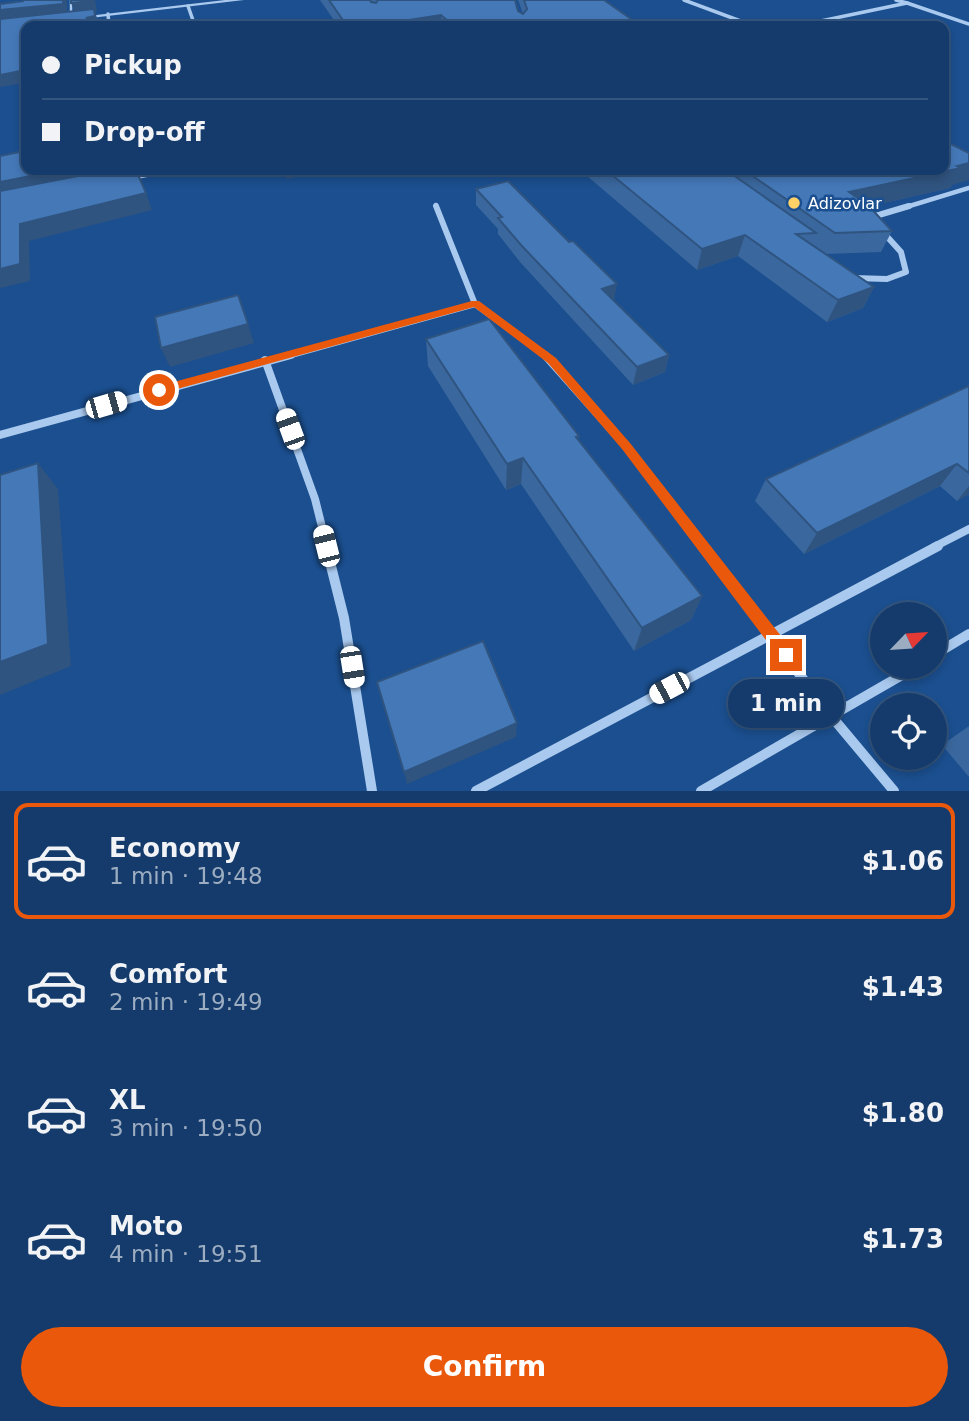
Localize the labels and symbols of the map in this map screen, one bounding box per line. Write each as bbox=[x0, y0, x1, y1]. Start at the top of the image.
place label: Adizovlar bbox=[808, 194, 882, 213]
marker: Adizovlar bbox=[786, 195, 802, 211]
route start bbox=[143, 374, 175, 406]
car bbox=[83, 389, 130, 421]
car bbox=[273, 406, 308, 452]
car bbox=[311, 523, 342, 569]
north arrow bbox=[870, 602, 947, 679]
route end bbox=[770, 639, 802, 671]
car bbox=[339, 645, 366, 689]
car bbox=[646, 669, 693, 707]
callout: 1 min bbox=[728, 680, 844, 728]

